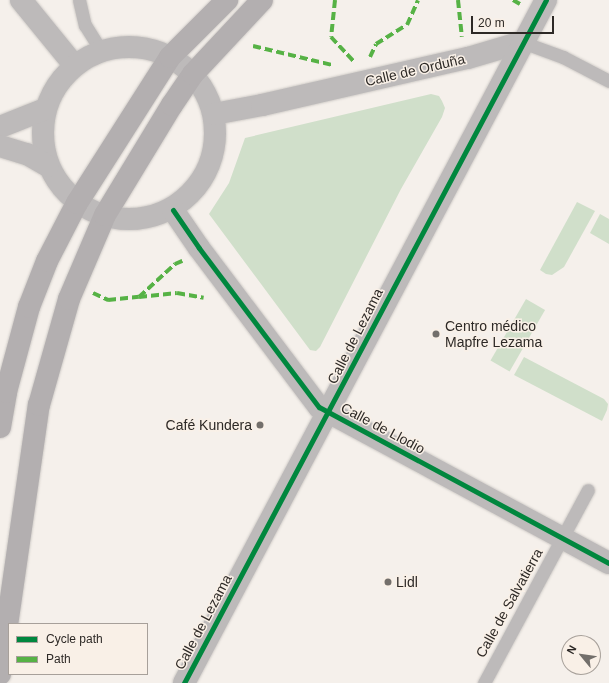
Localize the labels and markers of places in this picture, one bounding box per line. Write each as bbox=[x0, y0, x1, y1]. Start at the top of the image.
place label: Centro médico Mapfre Lezama bbox=[445, 318, 542, 350]
marker: Centro médico Mapfre Lezama bbox=[430, 328, 442, 340]
place label: Café Kundera bbox=[166, 417, 252, 433]
marker: Café Kundera bbox=[255, 420, 265, 430]
place label: Lidl bbox=[396, 574, 418, 590]
marker: Lidl bbox=[383, 577, 393, 587]

